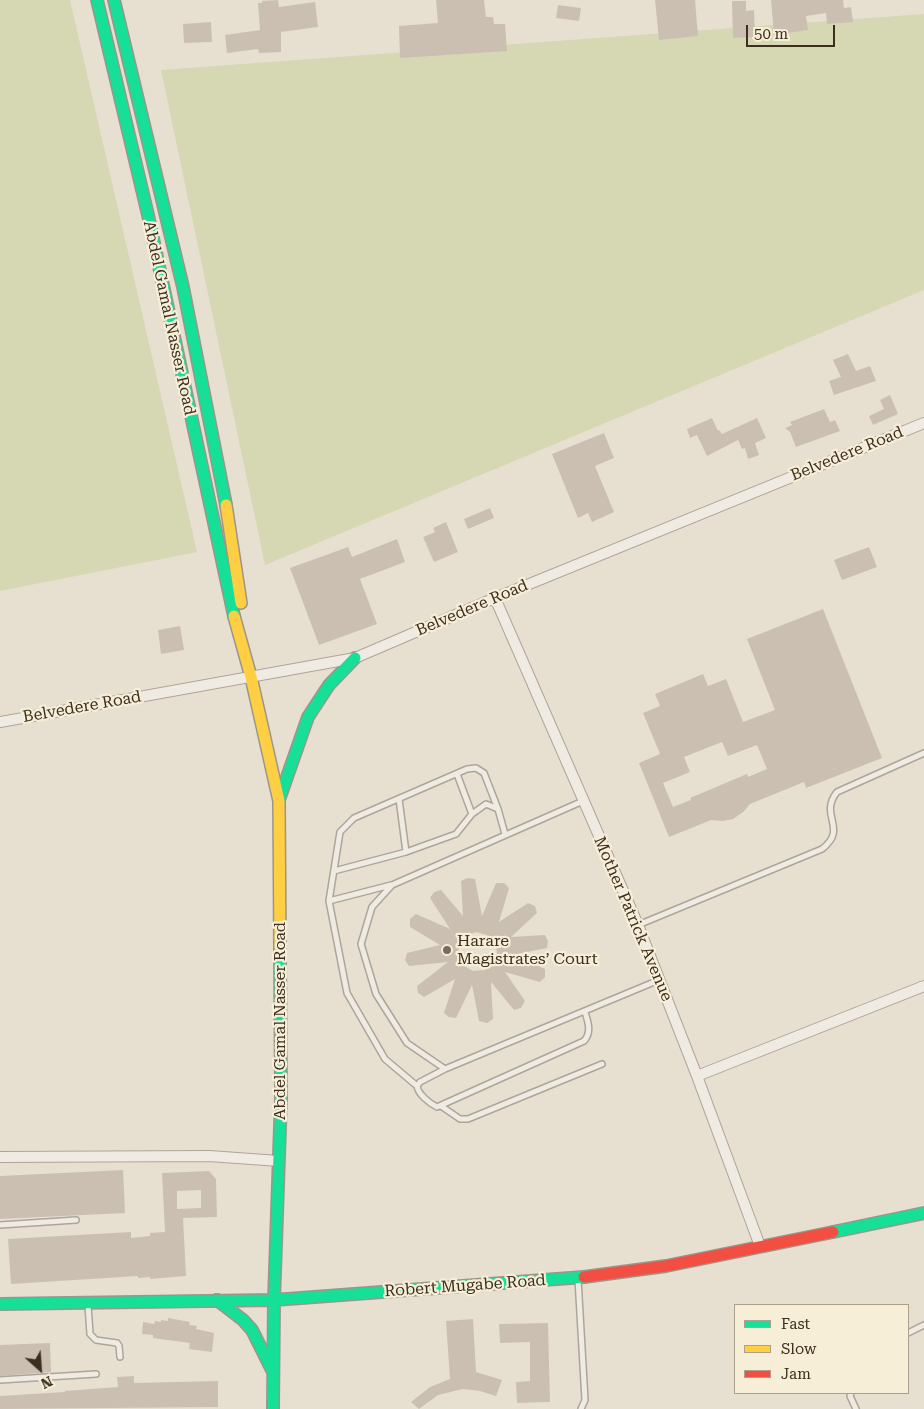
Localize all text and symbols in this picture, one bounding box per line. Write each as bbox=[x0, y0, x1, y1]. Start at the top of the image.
scale bar bbox=[749, 15, 838, 47]
text: 50 m bbox=[754, 25, 788, 43]
street label: Abdel Gamal Nasser Road bbox=[139, 219, 199, 417]
street label: Belvedere Road bbox=[788, 423, 906, 485]
street label: Belvedere Road bbox=[413, 576, 531, 640]
street label: Belvedere Road bbox=[21, 687, 143, 727]
street label: Mother Patrick Avenue bbox=[590, 834, 676, 1004]
street label: Abdel Gamal Nasser Road bbox=[270, 922, 290, 1120]
place label: Harare Magistrates’ Court bbox=[457, 931, 598, 969]
marker: Harare Magistrates’ Court bbox=[441, 944, 453, 956]
street label: Robert Mugabe Road bbox=[384, 1271, 546, 1301]
legend bbox=[734, 1304, 909, 1394]
text: Fast bbox=[781, 1315, 810, 1333]
text: Slow bbox=[781, 1340, 816, 1358]
north arrow bbox=[15, 1344, 65, 1394]
text: Jam bbox=[781, 1365, 811, 1383]
text: N bbox=[38, 1373, 55, 1392]

